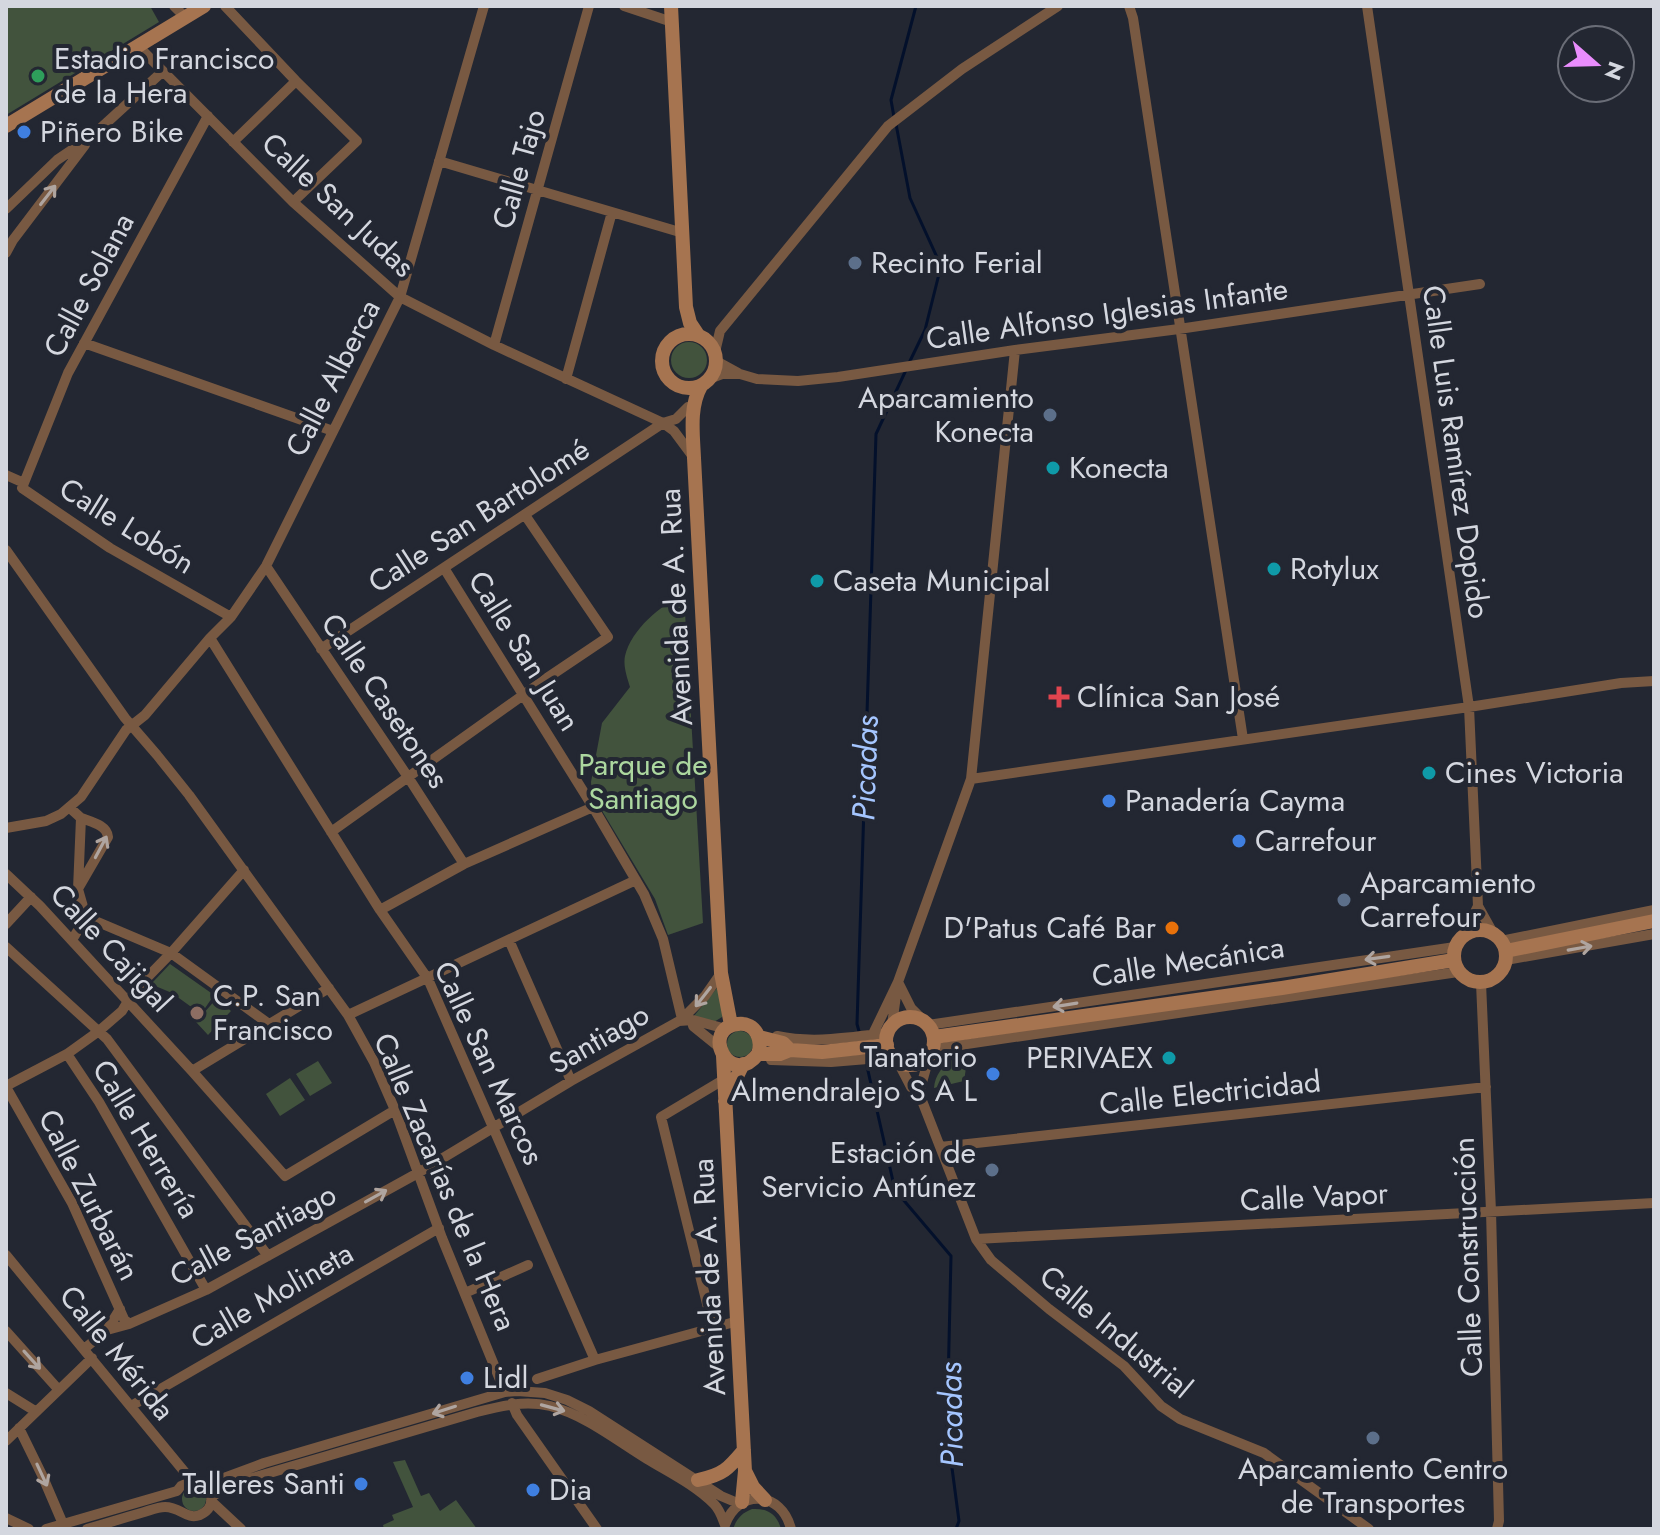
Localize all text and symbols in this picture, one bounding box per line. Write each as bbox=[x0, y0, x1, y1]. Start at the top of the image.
north arrow bbox=[1556, 24, 1636, 104]
place label: Estadio Francisco de la Hera bbox=[54, 37, 274, 114]
text: N bbox=[1597, 57, 1633, 85]
marker: Estadio Francisco de la Hera bbox=[29, 67, 47, 85]
street label: Calle Tajo bbox=[481, 104, 556, 234]
place label: Piñero Bike bbox=[40, 110, 183, 153]
street label: Calle San Judas bbox=[252, 122, 424, 287]
marker: Piñero Bike bbox=[15, 123, 33, 141]
one-way arrow bbox=[39, 185, 57, 206]
street label: Calle Solana bbox=[33, 205, 145, 364]
place label: Recinto Ferial bbox=[871, 241, 1043, 284]
marker: Recinto Ferial bbox=[846, 254, 864, 272]
street label: Calle Alfonso Iglesias Infante bbox=[923, 267, 1291, 360]
street label: Calle Luis Ramírez Dopido bbox=[1412, 283, 1501, 621]
street label: Calle Alberca bbox=[275, 292, 391, 464]
place label: Aparcamiento Konecta bbox=[858, 376, 1034, 453]
marker: Aparcamiento Konecta bbox=[1041, 406, 1059, 424]
street label: Calle San Bartolomé bbox=[360, 428, 598, 603]
place label: Konecta bbox=[1069, 446, 1169, 489]
marker: Konecta bbox=[1044, 459, 1062, 477]
street label: Calle Lobón bbox=[51, 467, 203, 584]
street label: Avenida de A. Rua bbox=[648, 487, 703, 727]
place label: Rotylux bbox=[1290, 547, 1379, 590]
place label: Caseta Municipal bbox=[833, 559, 1050, 602]
marker: Rotylux bbox=[1265, 560, 1283, 578]
street label: Calle San Juan bbox=[458, 562, 591, 739]
marker: Caseta Municipal bbox=[808, 572, 826, 590]
street label: Calle Casetones bbox=[311, 605, 460, 797]
place label: Clínica San José bbox=[1077, 675, 1280, 718]
marker: Clínica San José bbox=[1048, 686, 1070, 708]
water label: Picadas bbox=[840, 714, 890, 822]
park label: Parque de Santiago bbox=[578, 743, 708, 820]
place label: Cines Victoria bbox=[1445, 751, 1624, 794]
marker: Cines Victoria bbox=[1420, 764, 1438, 782]
place label: Panadería Cayma bbox=[1125, 779, 1345, 822]
marker: Panadería Cayma bbox=[1100, 792, 1118, 810]
place label: Carrefour bbox=[1255, 819, 1377, 862]
marker: Carrefour bbox=[1230, 832, 1248, 850]
one-way arrow bbox=[94, 836, 110, 860]
place label: Aparcamiento Carrefour bbox=[1360, 861, 1536, 938]
street label: Calle Cajigal bbox=[40, 874, 182, 1022]
marker: Aparcamiento Carrefour bbox=[1335, 891, 1353, 909]
place label: D'Patus Café Bar bbox=[944, 906, 1157, 949]
marker: D'Patus Café Bar bbox=[1163, 919, 1181, 937]
street label: Calle Mecánica bbox=[1089, 925, 1287, 998]
one-way arrow bbox=[1567, 940, 1592, 955]
one-way arrow bbox=[1365, 951, 1391, 966]
street label: Calle San Marcos bbox=[423, 954, 555, 1172]
place label: C.P. San Francisco bbox=[213, 974, 333, 1051]
one-way arrow bbox=[694, 986, 712, 1007]
street label: Santiago bbox=[541, 993, 657, 1085]
one-way arrow bbox=[1053, 998, 1078, 1013]
marker: C.P. San Francisco bbox=[188, 1004, 206, 1022]
street label: Calle Zacarías de la Hera bbox=[363, 1026, 528, 1337]
place label: Tanatorio Almendralejo S A L bbox=[731, 1035, 977, 1112]
place label: PERIVAEX bbox=[1026, 1036, 1153, 1079]
marker: PERIVAEX bbox=[1160, 1049, 1178, 1067]
street label: Calle Herrería bbox=[82, 1051, 211, 1226]
street label: Calle Electricidad bbox=[1097, 1059, 1323, 1126]
marker: Tanatorio Almendralejo S A L bbox=[984, 1065, 1002, 1083]
street label: Calle Zurbarán bbox=[28, 1102, 151, 1288]
place label: Estación de Servicio Antúnez bbox=[761, 1131, 976, 1208]
street label: Calle Construcción bbox=[1442, 1136, 1493, 1378]
street label: Avenida de A. Rua bbox=[681, 1157, 736, 1397]
marker: Estación de Servicio Antúnez bbox=[983, 1161, 1001, 1179]
street label: Calle Vapor bbox=[1239, 1171, 1390, 1222]
street label: Calle Santiago bbox=[162, 1173, 344, 1296]
one-way arrow bbox=[364, 1187, 387, 1203]
street label: Calle Molineta bbox=[182, 1232, 361, 1360]
street label: Calle Industrial bbox=[1031, 1255, 1202, 1408]
street label: Calle Mérida bbox=[50, 1276, 185, 1429]
one-way arrow bbox=[23, 1350, 41, 1370]
place label: Lidl bbox=[483, 1356, 528, 1399]
water label: Picadas bbox=[927, 1361, 975, 1468]
marker: Lidl bbox=[458, 1369, 476, 1387]
one-way arrow bbox=[540, 1402, 566, 1417]
one-way arrow bbox=[432, 1403, 457, 1418]
marker: Aparcamiento Centro de Transportes bbox=[1364, 1429, 1382, 1447]
place label: Aparcamiento Centro de Transportes bbox=[1238, 1447, 1508, 1524]
place label: Talleres Santi bbox=[182, 1462, 345, 1505]
one-way arrow bbox=[35, 1463, 50, 1487]
place label: Dia bbox=[549, 1468, 592, 1511]
marker: Talleres Santi bbox=[352, 1475, 370, 1493]
marker: Dia bbox=[524, 1481, 542, 1499]

